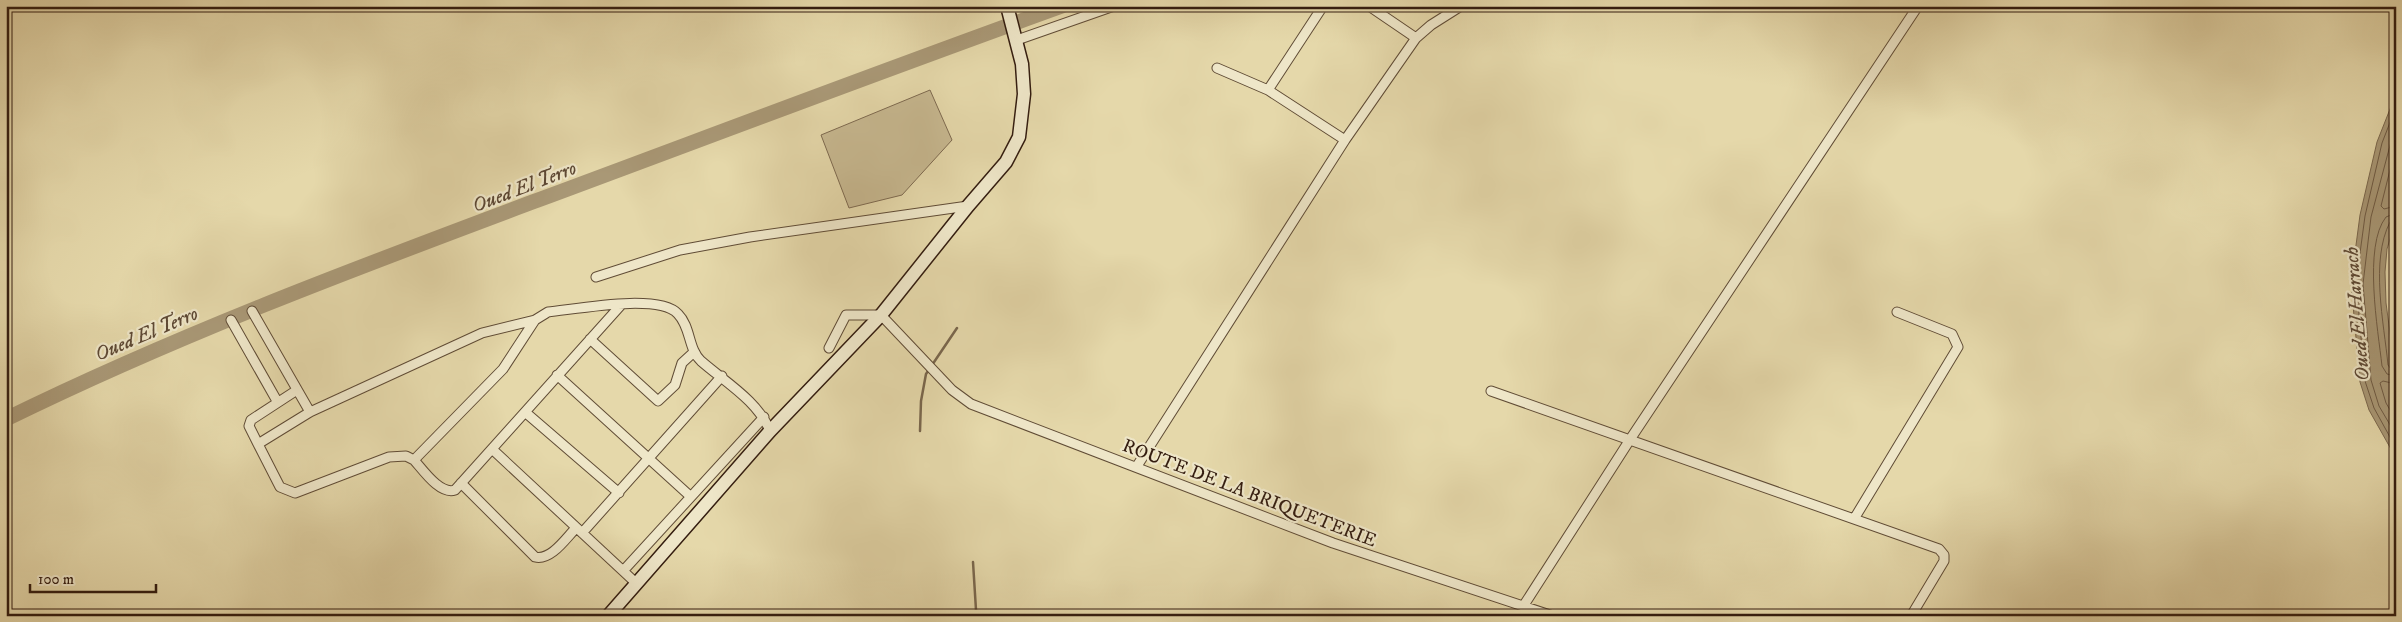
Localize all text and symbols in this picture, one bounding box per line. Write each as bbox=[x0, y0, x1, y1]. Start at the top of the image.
water label: Oued El Terro bbox=[469, 156, 580, 219]
water label: Oued El Harrach bbox=[2339, 246, 2376, 382]
water label: Oued El Terro bbox=[91, 301, 202, 367]
street label: ROUTE DE LA BRIQUETERIE bbox=[1119, 434, 1380, 553]
scale bar bbox=[30, 562, 156, 594]
text: 100 m bbox=[38, 570, 74, 589]

